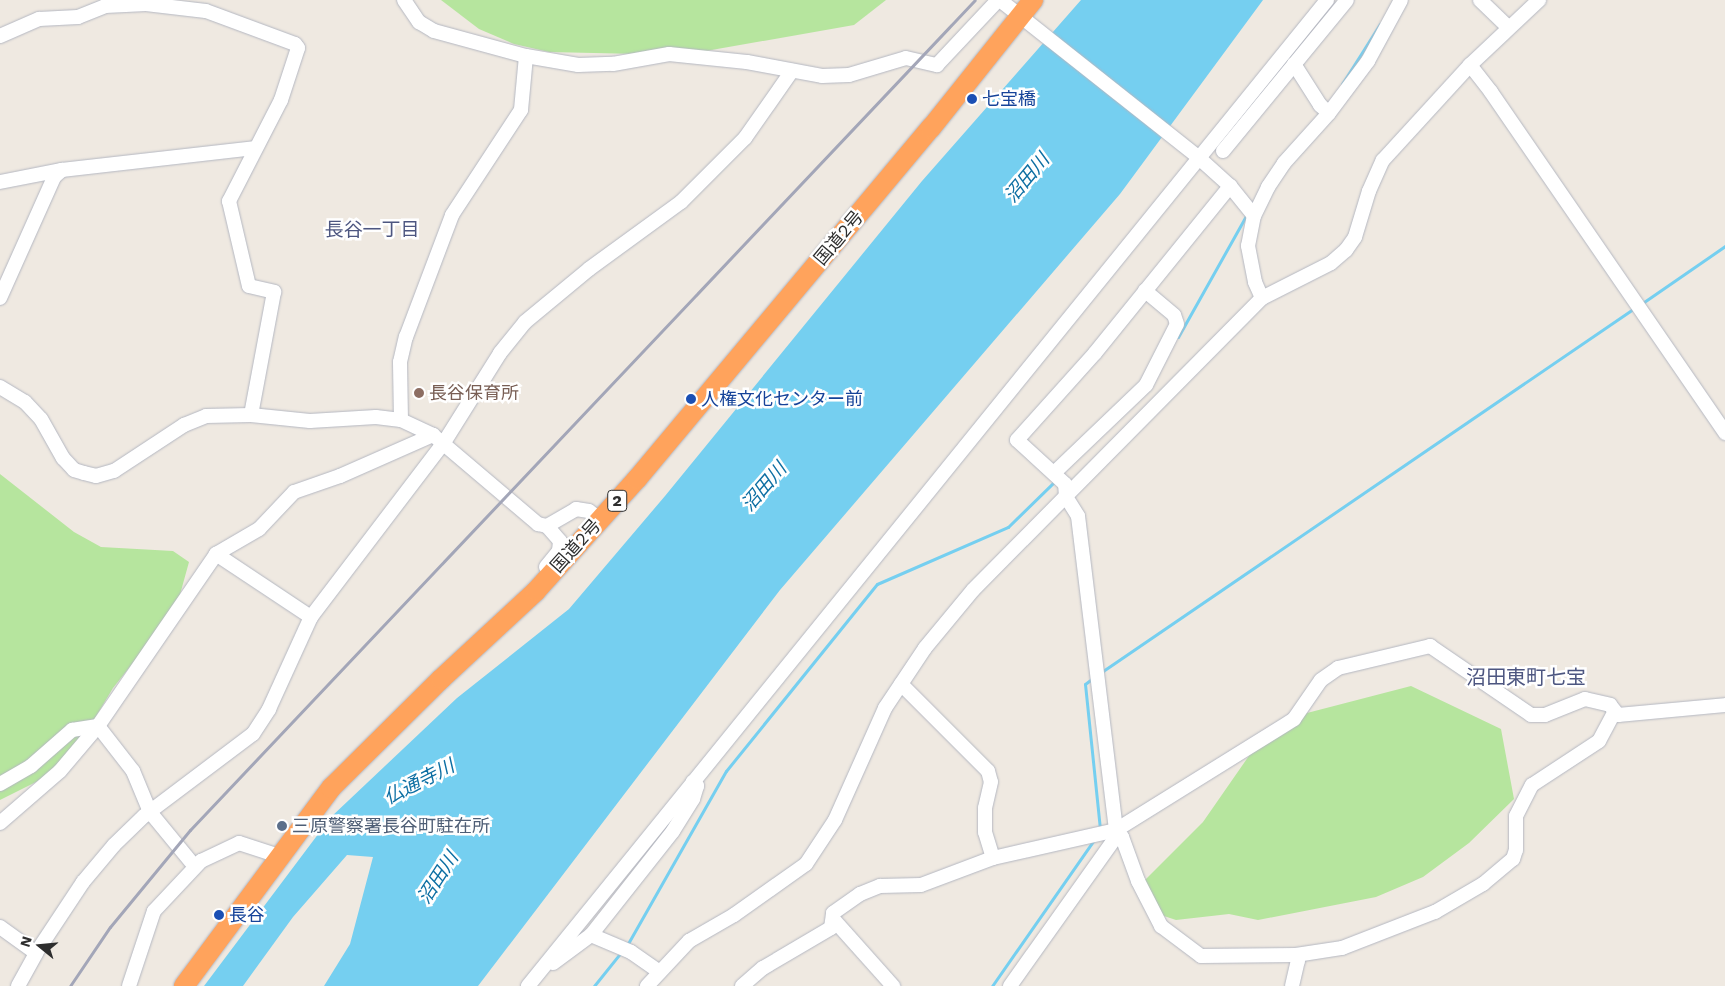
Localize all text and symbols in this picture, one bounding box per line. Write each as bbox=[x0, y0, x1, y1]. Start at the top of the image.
place label: 七宝橋 bbox=[982, 88, 1036, 110]
marker: 七宝橋 bbox=[966, 93, 978, 105]
water label: 沼田川 bbox=[1000, 149, 1054, 207]
street label: 国道2号 bbox=[810, 206, 868, 270]
district label: 長谷一丁目 bbox=[325, 219, 419, 241]
place label: 長谷保育所 bbox=[429, 382, 519, 404]
marker: 長谷保育所 bbox=[413, 387, 425, 399]
place label: 人権文化センター前 bbox=[701, 388, 863, 410]
marker: 人権文化センター前 bbox=[685, 393, 697, 405]
water label: 沼田川 bbox=[737, 458, 791, 516]
road number: 2 bbox=[607, 488, 627, 514]
street label: 国道2号 bbox=[546, 515, 606, 577]
district label: 沼田東町七宝 bbox=[1466, 665, 1586, 689]
water label: 仏通寺川 bbox=[380, 755, 458, 809]
place label: 三原警察署長谷町駐在所 bbox=[292, 815, 490, 837]
marker: 三原警察署長谷町駐在所 bbox=[276, 820, 288, 832]
water label: 沼田川 bbox=[413, 848, 463, 908]
place label: 長谷 bbox=[229, 904, 265, 926]
marker: 長谷 bbox=[213, 909, 225, 921]
north arrow bbox=[15, 921, 65, 971]
text: N bbox=[16, 934, 35, 949]

